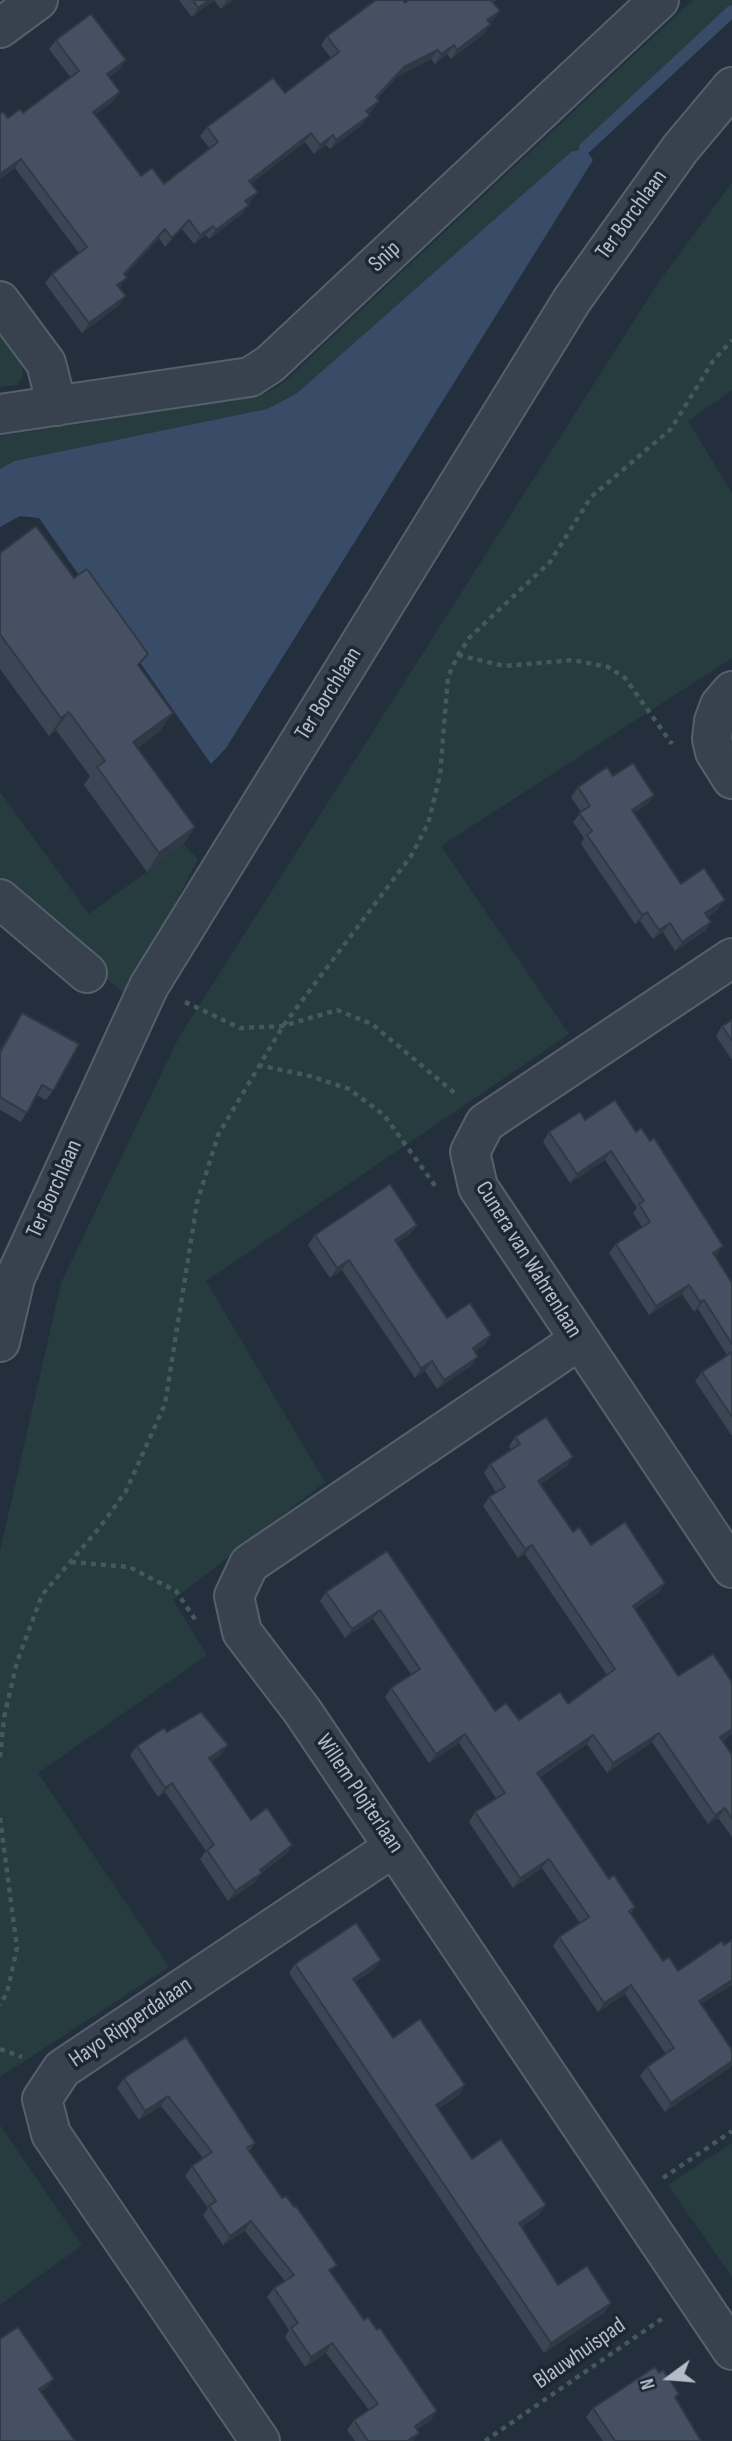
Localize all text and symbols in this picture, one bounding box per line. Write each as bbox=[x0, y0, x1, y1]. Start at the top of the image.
street label: Ter Borchlaan bbox=[590, 165, 674, 265]
street label: Snip bbox=[363, 235, 407, 279]
street label: Ter Borchlaan bbox=[290, 642, 368, 746]
street label: Ter Borchlaan bbox=[21, 1136, 89, 1242]
street label: Cunera van Wahrenlaan bbox=[469, 1177, 587, 1343]
street label: Willem Plojterlaan bbox=[309, 1729, 409, 1859]
street label: Hayo Ripperdalaan bbox=[64, 1972, 198, 2074]
street label: Blauwhuispad bbox=[529, 2312, 631, 2396]
north arrow bbox=[634, 2343, 704, 2413]
text: N bbox=[636, 2376, 661, 2392]

